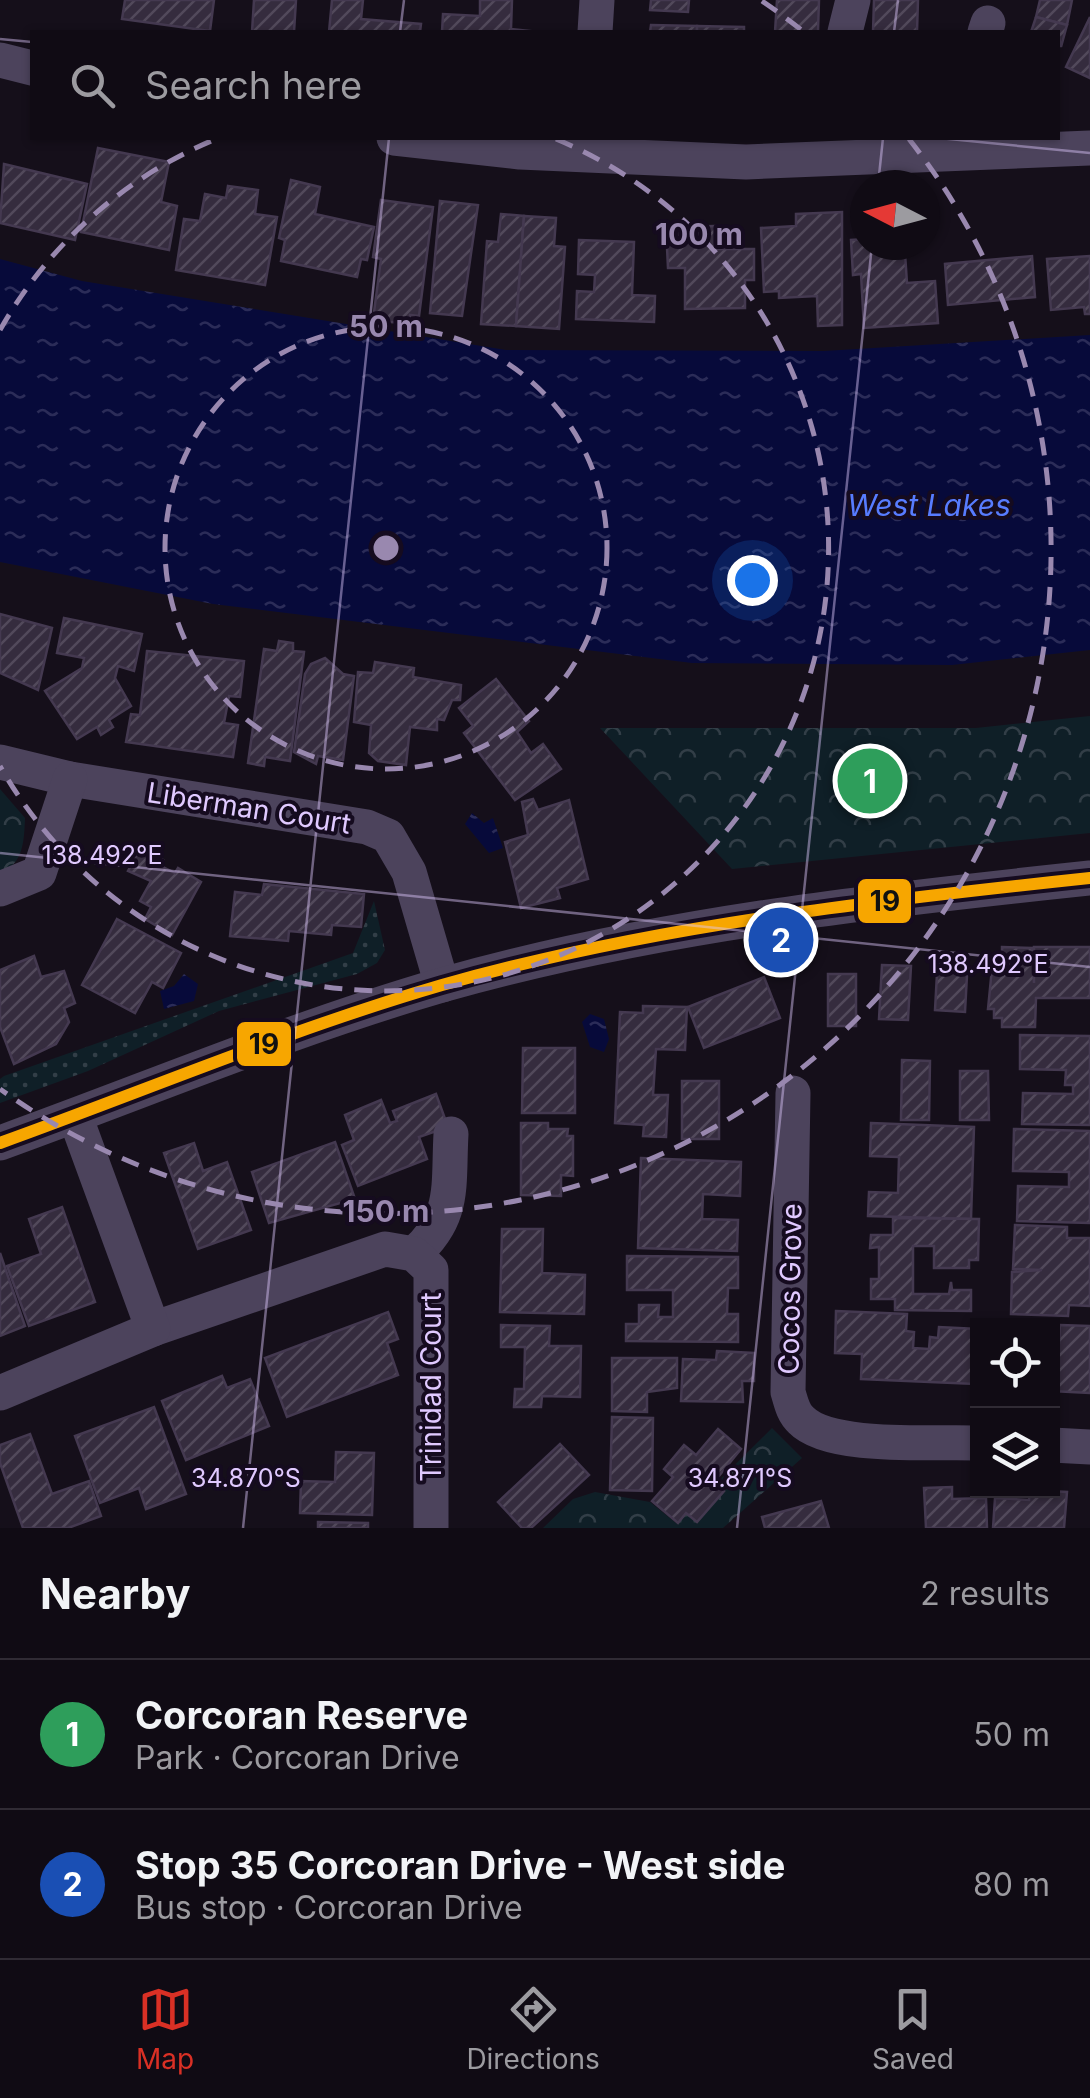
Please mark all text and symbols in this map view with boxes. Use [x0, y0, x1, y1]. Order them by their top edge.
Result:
search box [30, 30, 1060, 140]
icon: search [65, 58, 120, 113]
text: Search here [145, 62, 362, 108]
north arrow [850, 170, 940, 260]
text: 100 m [655, 216, 743, 252]
text: 50 m [349, 308, 423, 344]
water label: West Lakes [847, 487, 1011, 523]
centre of rings [368, 530, 404, 566]
your location [727, 555, 778, 606]
pin: 1 [838, 744, 902, 818]
street label: Liberman Court [145, 775, 353, 841]
text: 138.492°E [41, 840, 163, 870]
line badge: 19 [856, 877, 913, 925]
text: 19 [870, 884, 900, 918]
pin: 2 [748, 902, 814, 978]
text: 138.492°E [927, 949, 1049, 979]
line badge: 19 [235, 1020, 293, 1068]
text: 19 [249, 1027, 279, 1061]
text: 150 m [343, 1193, 429, 1229]
street label: Cocos Grove [772, 1203, 808, 1375]
street label: Trinidad Court [414, 1292, 448, 1482]
map controls [970, 1318, 1060, 1498]
button: locate [970, 1318, 1060, 1408]
button: layers [970, 1408, 1060, 1498]
text: 34.870°S [191, 1463, 301, 1493]
text: 34.871°S [688, 1463, 792, 1493]
text: Nearby [40, 1568, 191, 1619]
text: 2 results [920, 1574, 1050, 1613]
text: Corcoran Reserve [135, 1692, 468, 1738]
text: 1 [66, 1715, 79, 1754]
text: 50 m [973, 1715, 1050, 1754]
text: Park · Corcoran Drive [135, 1738, 460, 1777]
text: Stop 35 Corcoran Drive - West side [135, 1842, 785, 1888]
text: 2 [62, 1865, 83, 1904]
text: 80 m [973, 1865, 1050, 1904]
text: Bus stop · Corcoran Drive [135, 1888, 523, 1927]
tab: Map [136, 1982, 194, 2076]
tab: Directions [466, 1982, 600, 2076]
tab: Saved [872, 1982, 954, 2076]

